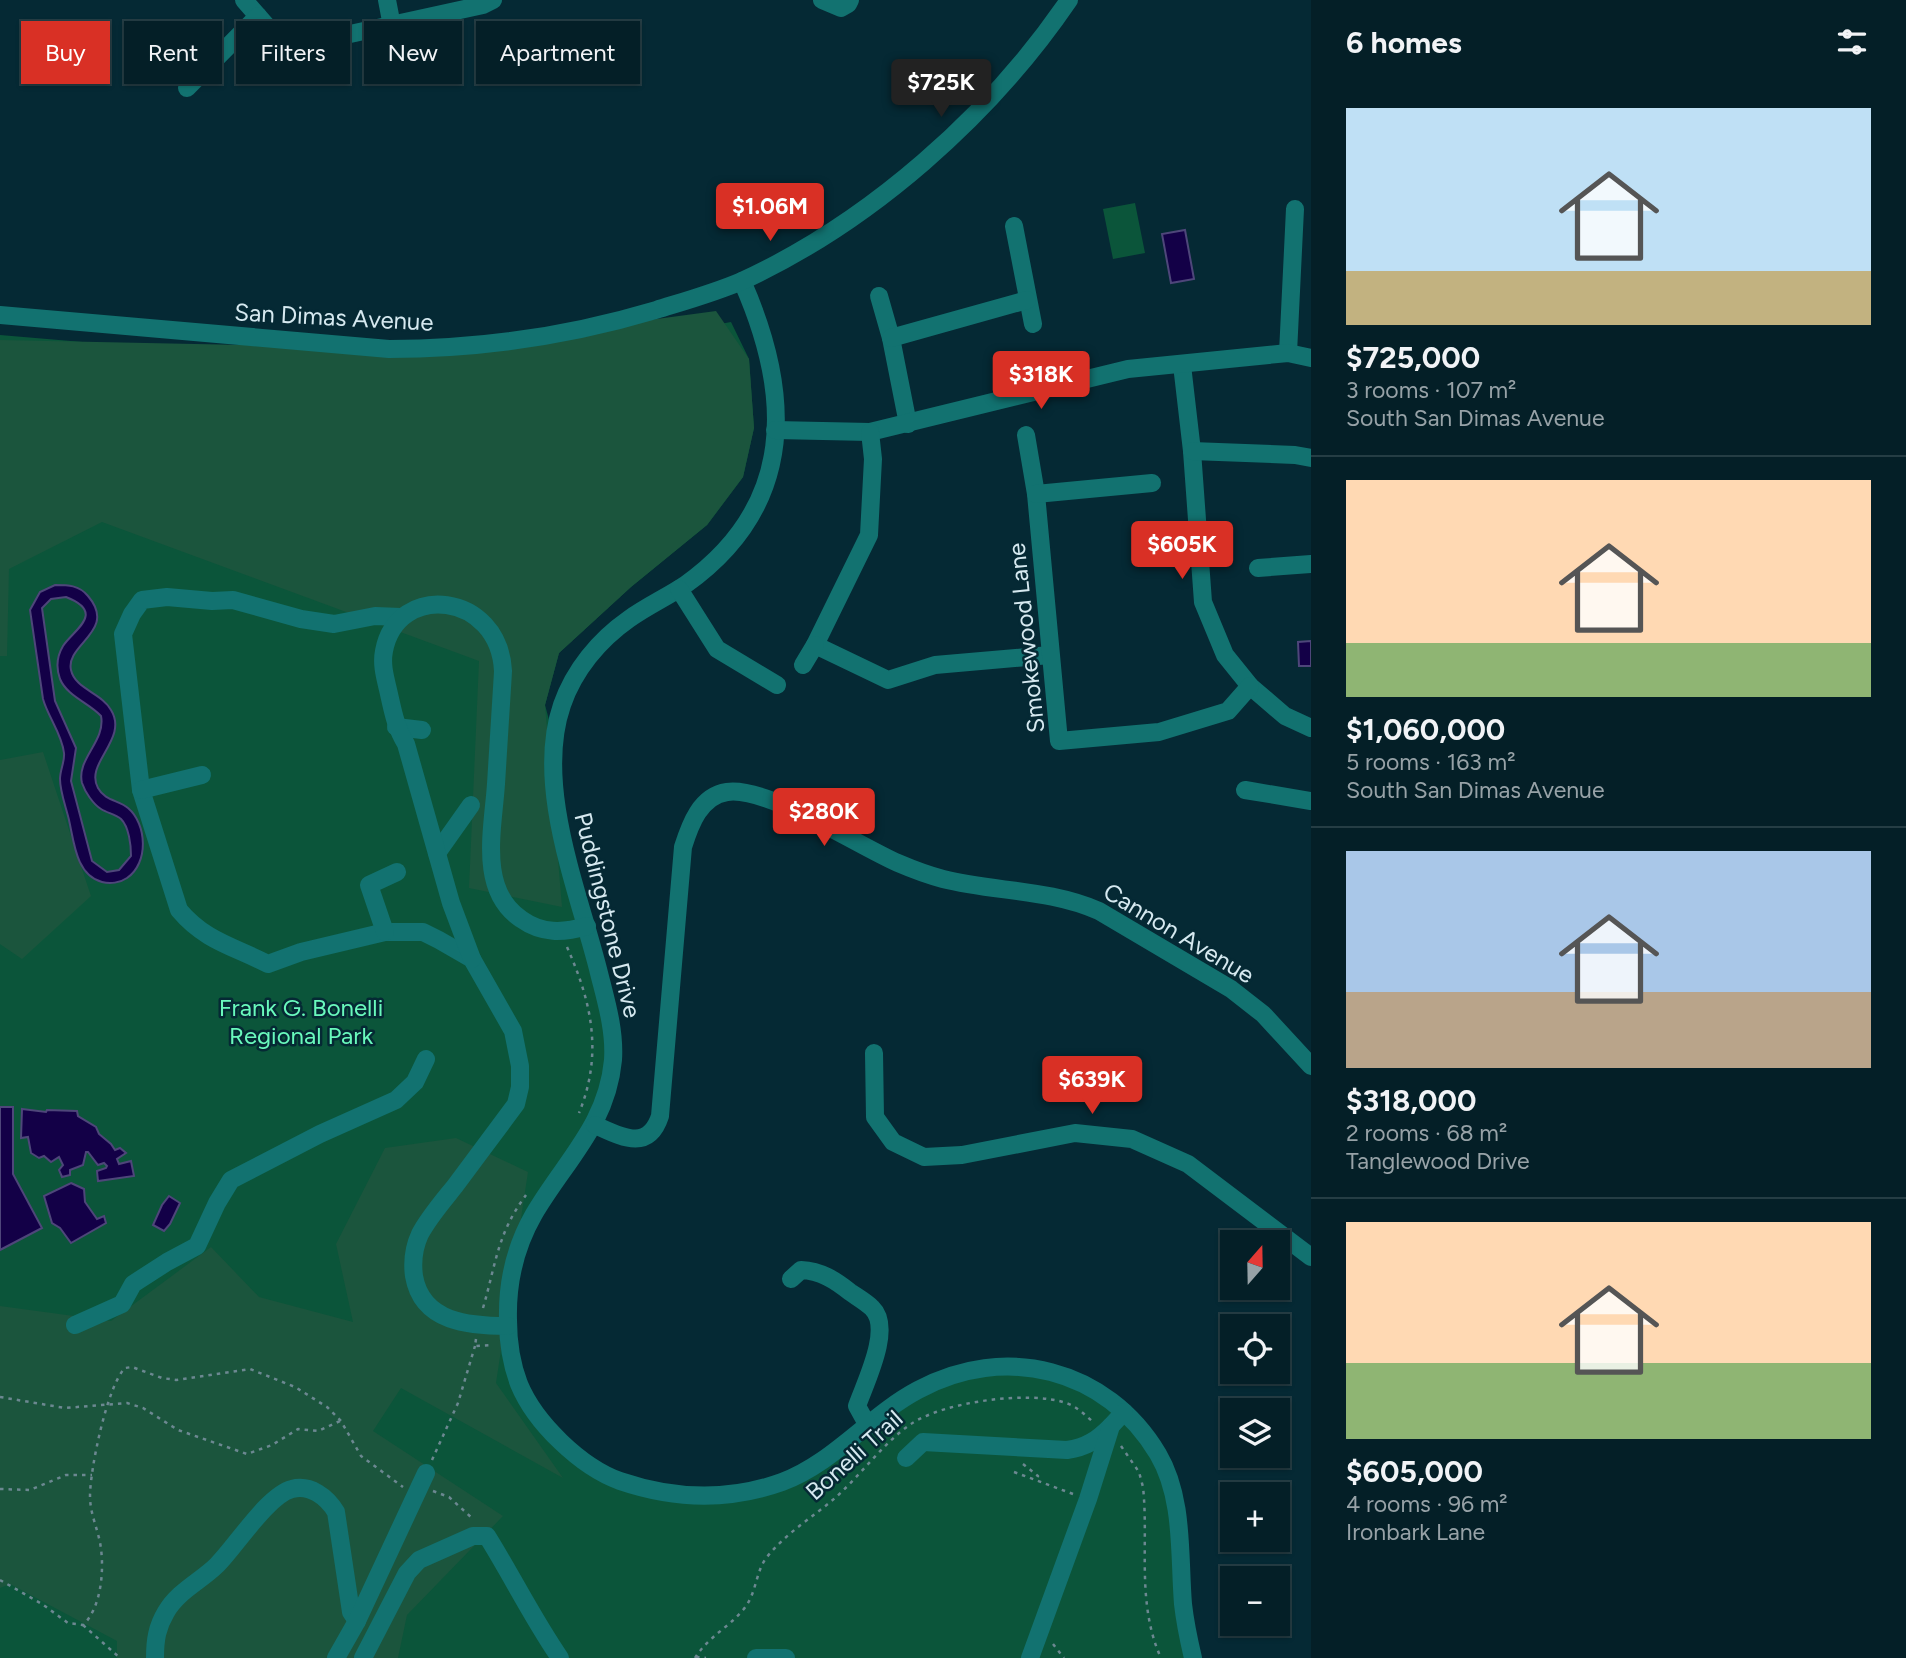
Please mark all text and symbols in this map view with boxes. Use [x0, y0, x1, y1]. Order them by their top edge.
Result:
chip: Buy [21, 21, 110, 84]
chip: Rent [124, 21, 222, 84]
chip: Filters [236, 21, 350, 84]
chip: New [364, 21, 462, 84]
chip: Apartment [476, 21, 640, 84]
icon: filters [1833, 23, 1871, 61]
text: 6 homes [1346, 24, 1462, 61]
pin: $725K [892, 60, 990, 119]
text: $725K [907, 68, 975, 96]
icon: home [1546, 153, 1672, 279]
pin: $1.06M [713, 184, 827, 243]
text: $1.06M [732, 192, 808, 220]
street label: San Dimas Avenue [234, 297, 434, 337]
text: $725,000 [1346, 339, 1480, 376]
pin: $318K [992, 352, 1090, 411]
text: $318K [1009, 360, 1073, 388]
text: 3 rooms · 107 m² [1346, 376, 1516, 404]
text: South San Dimas Avenue [1346, 404, 1605, 432]
pin: $605K [1133, 522, 1231, 581]
icon: home [1546, 525, 1672, 651]
text: $605K [1147, 530, 1217, 558]
street label: Smokewood Lane [1002, 542, 1050, 734]
text: $1,060,000 [1346, 711, 1505, 748]
text: 5 rooms · 163 m² [1346, 748, 1515, 776]
text: South San Dimas Avenue [1346, 776, 1605, 804]
pin: $280K [775, 788, 873, 848]
text: $280K [789, 797, 859, 825]
street label: Puddingstone Drive [568, 809, 648, 1021]
street label: Cannon Avenue [1098, 877, 1260, 989]
icon: home [1546, 896, 1672, 1022]
park label: Frank G. Bonelli Regional Park [219, 993, 383, 1050]
pin: $639K [1043, 1056, 1141, 1116]
text: $639K [1058, 1065, 1126, 1093]
text: $318,000 [1346, 1082, 1476, 1119]
text: 2 rooms · 68 m² [1346, 1119, 1507, 1147]
text: Tanglewood Drive [1346, 1147, 1529, 1175]
north arrow [1220, 1230, 1290, 1300]
map controls [1220, 1230, 1290, 1636]
icon: home [1546, 1267, 1672, 1393]
button: locate [1220, 1314, 1290, 1384]
button: layers [1220, 1398, 1290, 1468]
street label: Bonelli Trail [800, 1404, 908, 1506]
text: $605,000 [1346, 1453, 1483, 1490]
button: + [1220, 1482, 1290, 1552]
text: 4 rooms · 96 m² [1346, 1490, 1508, 1518]
text: Ironbark Lane [1346, 1518, 1485, 1546]
button: − [1220, 1566, 1290, 1636]

